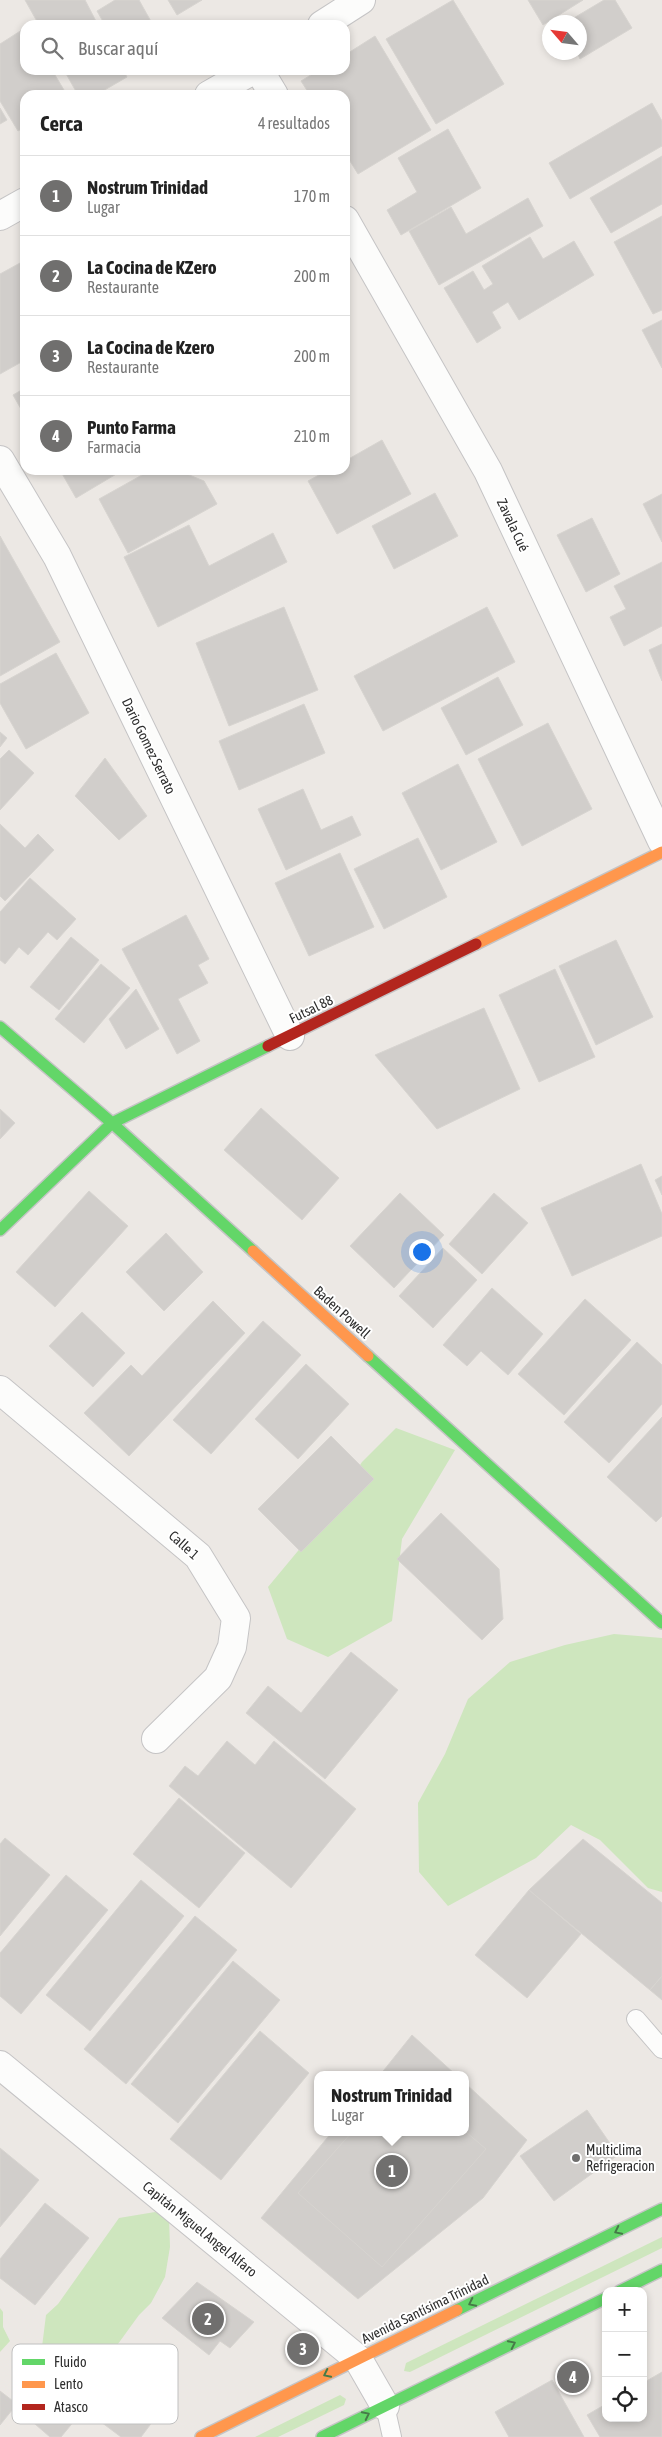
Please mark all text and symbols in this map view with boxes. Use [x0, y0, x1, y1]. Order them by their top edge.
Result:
north arrow [542, 15, 587, 60]
search box [20, 20, 350, 75]
icon: search [38, 34, 66, 62]
text: Buscar aquí [78, 37, 158, 59]
text: Cerca [40, 111, 83, 135]
text: 4 resultados [258, 114, 330, 132]
text: Nostrum Trinidad [87, 176, 208, 198]
text: 1 [52, 187, 60, 205]
text: 170 m [294, 187, 330, 205]
text: Lugar [87, 198, 120, 216]
text: La Cocina de KZero [87, 256, 217, 278]
text: 2 [52, 267, 60, 285]
text: 200 m [294, 267, 330, 285]
text: Restaurante [87, 278, 159, 296]
text: La Cocina de Kzero [87, 336, 215, 358]
text: 3 [52, 347, 60, 365]
text: 200 m [294, 347, 330, 365]
text: Restaurante [87, 358, 159, 376]
text: Punto Farma [87, 416, 176, 438]
text: 4 [52, 427, 60, 445]
text: 210 m [294, 427, 330, 445]
text: Farmacia [87, 438, 141, 456]
street label: Zavala Cué [494, 496, 532, 554]
street label: Dario Gomez Serrato [119, 695, 179, 797]
street label: Futsal 88 [287, 991, 336, 1026]
your location [409, 1239, 435, 1265]
street label: Baden Powell [311, 1283, 374, 1342]
street label: Calle 1 [166, 1527, 202, 1563]
popup [314, 2071, 469, 2136]
text: Nostrum Trinidad [331, 2084, 452, 2106]
text: Lugar [331, 2106, 364, 2124]
place label: Multiclima Refrigeracion [586, 2142, 655, 2174]
pin: 1 [376, 2152, 408, 2190]
marker: Multiclima Refrigeracion [570, 2152, 582, 2164]
street label: Capitán Miguel Angel Alfaro [140, 2178, 260, 2280]
one-way arrow [614, 2225, 623, 2235]
street label: Avenida Santísima Trinidad [359, 2271, 491, 2347]
map controls [602, 2287, 647, 2422]
button: + [602, 2287, 647, 2332]
one-way arrow [469, 2296, 478, 2306]
pin: 2 [192, 2300, 224, 2338]
pin: 3 [287, 2330, 319, 2368]
button: − [602, 2332, 647, 2377]
one-way arrow [507, 2340, 516, 2350]
legend [12, 2344, 178, 2424]
text: Fluido [54, 2354, 87, 2370]
pin: 4 [557, 2358, 589, 2396]
one-way arrow [323, 2368, 332, 2379]
text: Lento [54, 2376, 83, 2392]
button: locate [602, 2377, 647, 2422]
text: Atasco [54, 2399, 88, 2415]
one-way arrow [361, 2411, 370, 2421]

